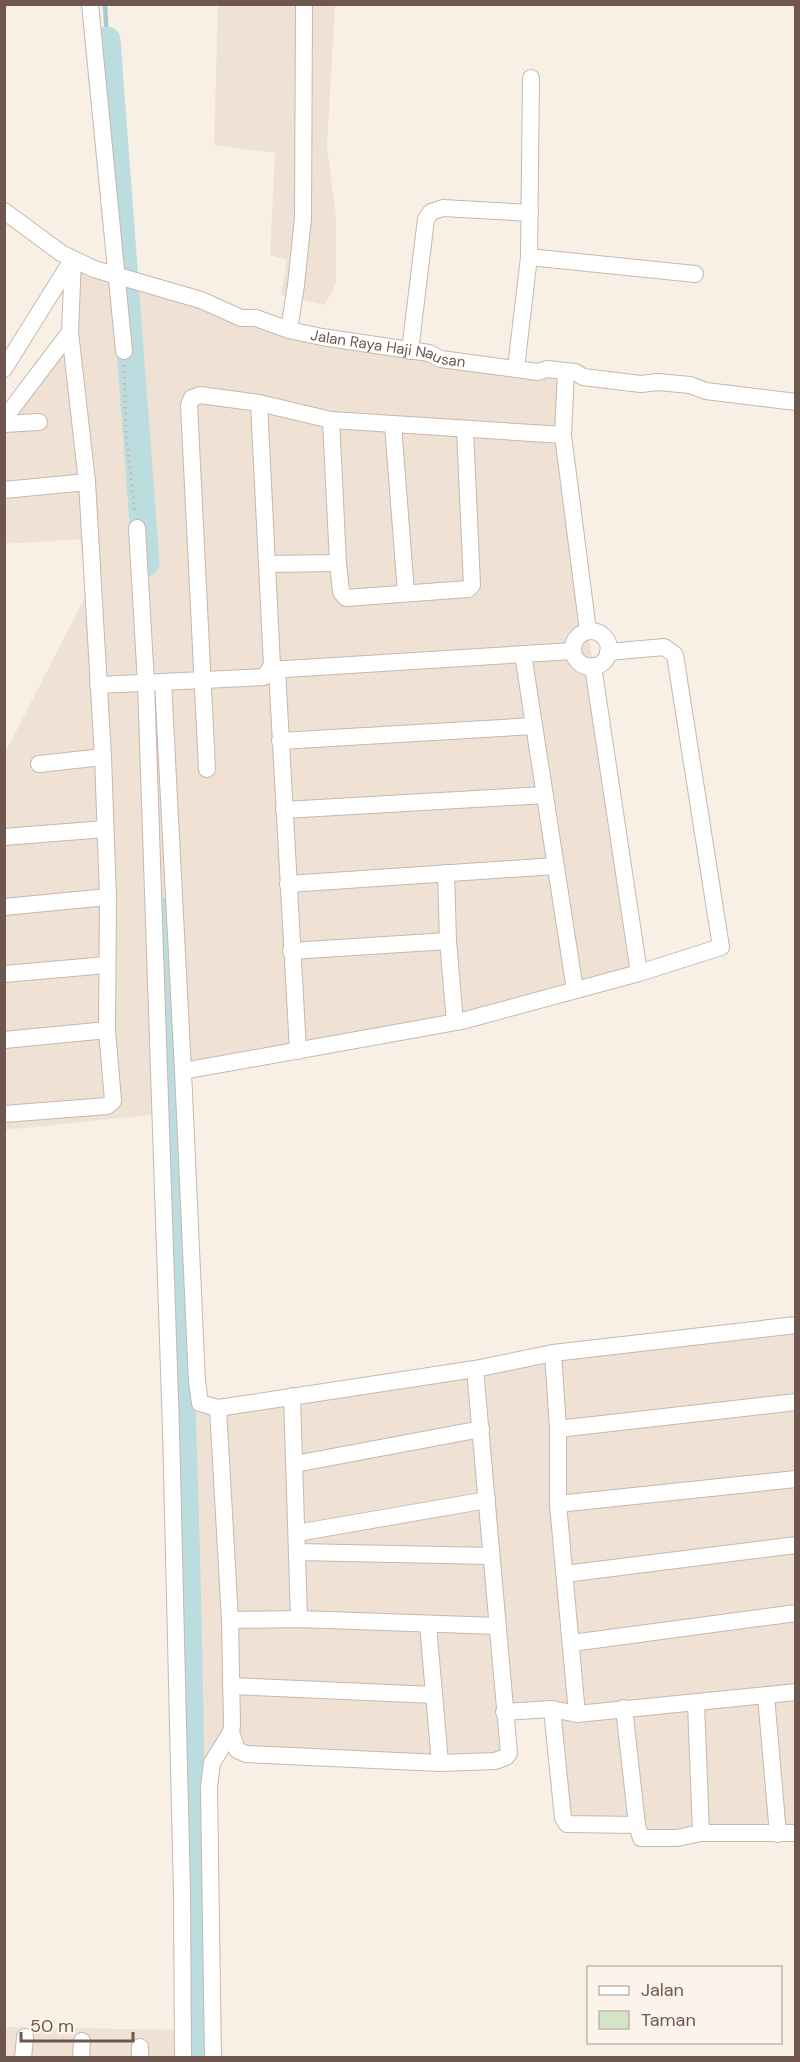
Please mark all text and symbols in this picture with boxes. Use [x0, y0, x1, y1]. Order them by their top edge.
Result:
street label: Jalan Raya Haji Nausan [309, 325, 467, 372]
legend [587, 1966, 782, 2044]
text: Jalan [641, 1978, 684, 2002]
scale bar [21, 2005, 134, 2043]
text: Taman [641, 2008, 696, 2032]
text: 50 m [30, 2014, 74, 2038]

